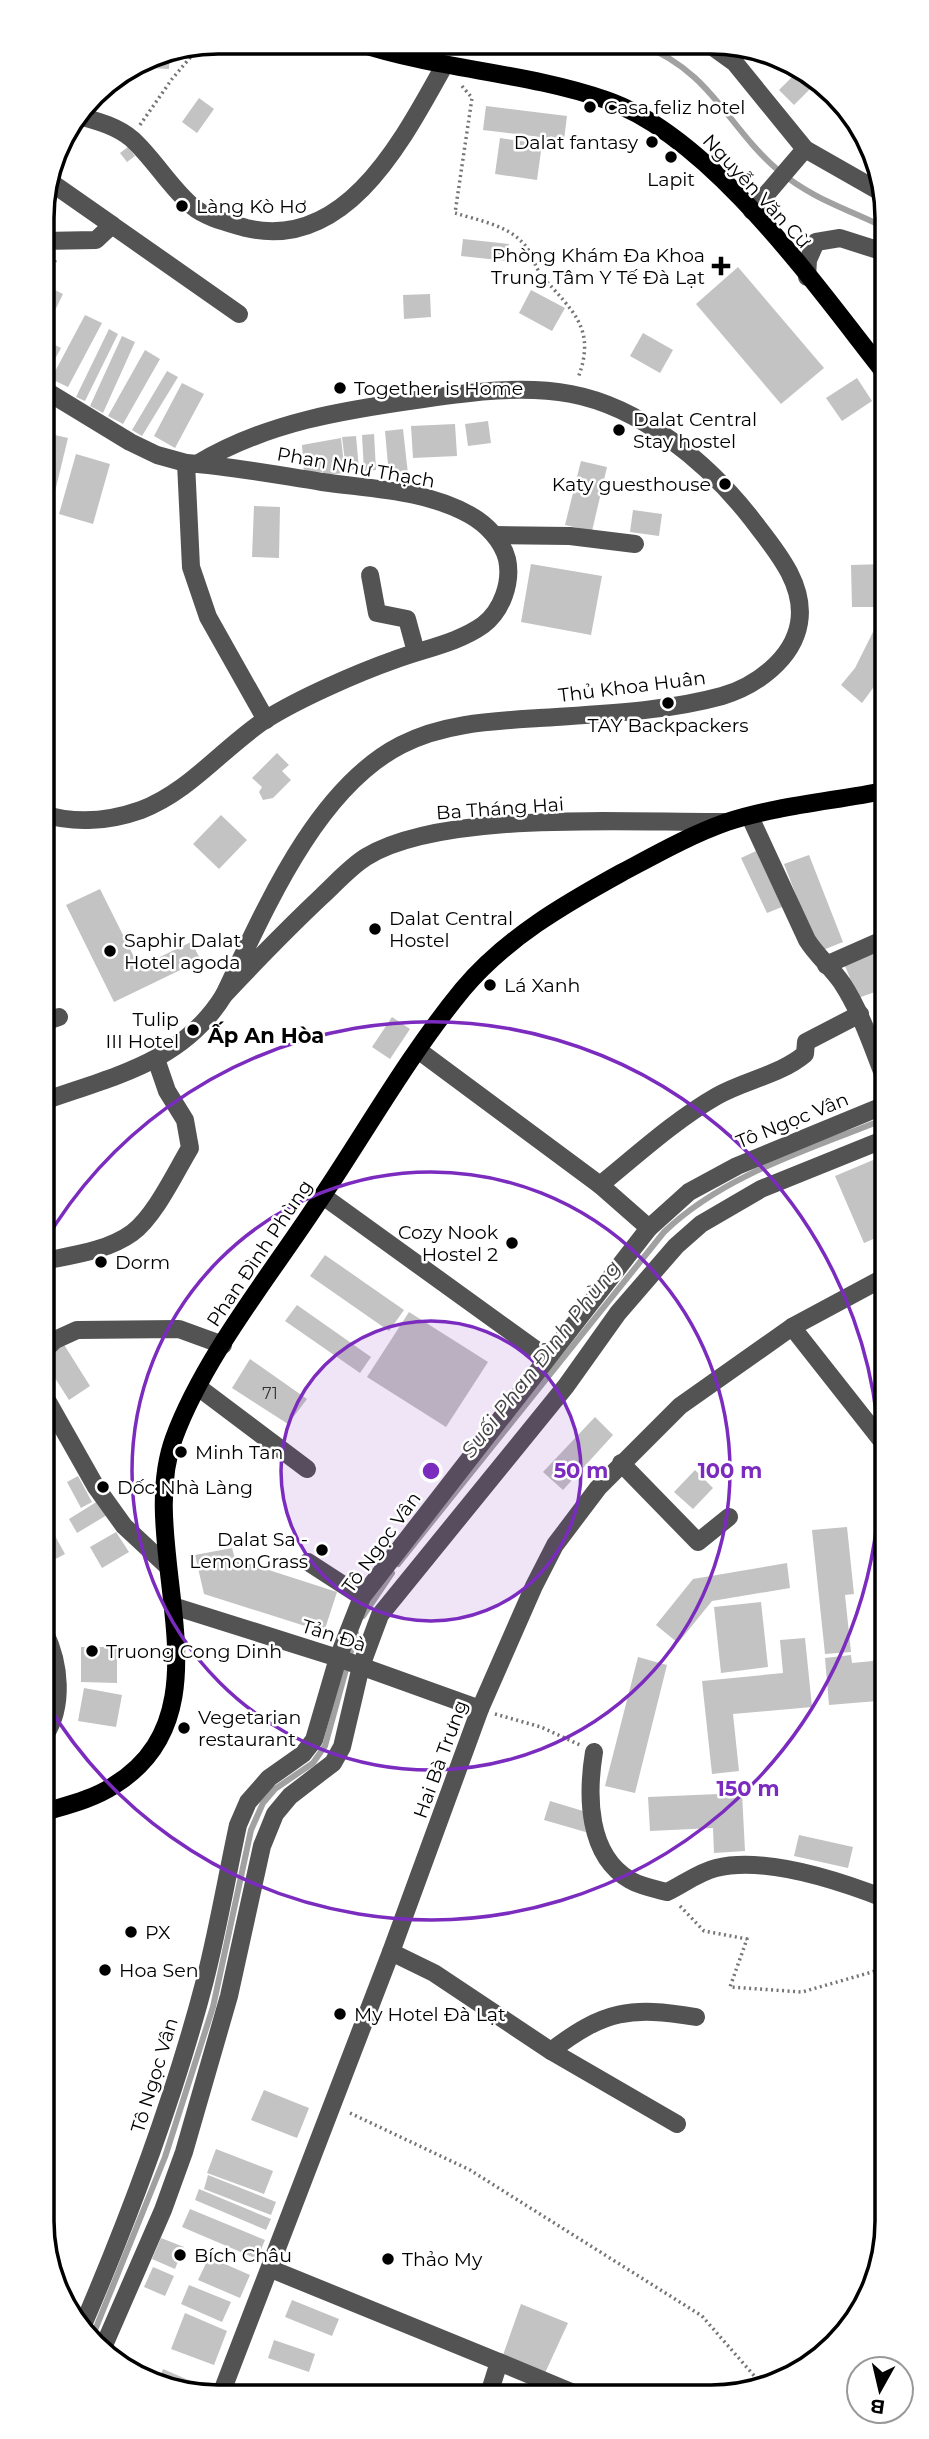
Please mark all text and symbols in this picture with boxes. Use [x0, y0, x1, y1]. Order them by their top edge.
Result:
place label: Casa feliz hotel [604, 96, 745, 119]
marker: Casa feliz hotel [582, 99, 598, 115]
street label: Nguyễn Văn Cừ [698, 129, 815, 253]
place label: Dalat fantasy [514, 131, 639, 154]
marker: Dalat fantasy [644, 134, 660, 150]
marker: Lapit [663, 149, 679, 165]
place label: Lapit [647, 168, 695, 191]
place label: Làng Kò Hơ [196, 195, 307, 218]
marker: Làng Kò Hơ [174, 198, 190, 214]
place label: Phòng Khám Đa Khoa Trung Tâm Y Tế Đà Lạt [491, 244, 705, 289]
marker: Phòng Khám Đa Khoa Trung Tâm Y Tế Đà Lạt [711, 256, 731, 276]
place label: Together is Home [354, 377, 523, 400]
marker: Together is Home [332, 380, 348, 396]
place label: Dalat Central Stay hostel [633, 408, 757, 453]
marker: Dalat Central Stay hostel [611, 422, 627, 438]
street label: Phan Như Thạch [275, 442, 437, 493]
place label: Katy guesthouse [552, 473, 711, 496]
marker: Katy guesthouse [717, 476, 733, 492]
street label: Thủ Khoa Huân [557, 666, 707, 707]
marker: TAY Backpackers [660, 695, 676, 711]
place label: TAY Backpackers [587, 714, 749, 737]
street label: Ba Tháng Hai [435, 793, 565, 824]
place label: Dalat Central Hostel [389, 907, 513, 952]
marker: Dalat Central Hostel [367, 921, 383, 937]
place label: Saphir Dalat Hotel agoda [124, 929, 242, 974]
marker: Saphir Dalat Hotel agoda [102, 943, 118, 959]
place label: Lá Xanh [504, 974, 580, 997]
marker: Lá Xanh [482, 977, 498, 993]
place label: Tulip III Hotel [106, 1008, 179, 1053]
district label: Ấp An Hòa [207, 1021, 324, 1048]
marker: Tulip III Hotel [185, 1022, 201, 1038]
street label: Tô Ngọc Vân [733, 1087, 852, 1153]
street label: Phan Đình Phùng [202, 1175, 317, 1331]
place label: Cozy Nook Hostel 2 [398, 1221, 499, 1266]
marker: Cozy Nook Hostel 2 [504, 1235, 520, 1251]
place label: Dorm [115, 1251, 170, 1274]
marker: Dorm [93, 1254, 109, 1270]
water label: Suối Phan Đình Phùng [456, 1255, 625, 1462]
house number: 71 [262, 1384, 278, 1403]
place label: Minh Tan [195, 1441, 283, 1464]
marker: Minh Tan [173, 1444, 189, 1460]
text: 50 m [554, 1458, 608, 1483]
text: 100 m [698, 1458, 762, 1483]
centre of rings [419, 1459, 443, 1483]
place label: Dốc Nhà Làng [117, 1476, 253, 1499]
marker: Dốc Nhà Làng [95, 1479, 111, 1495]
street label: Tô Ngọc Vân [337, 1487, 426, 1597]
place label: Dalat Sa - LemonGrass [189, 1528, 308, 1573]
marker: Dalat Sa - LemonGrass [314, 1542, 330, 1558]
street label: Tản Đà [299, 1614, 369, 1657]
place label: Truong Cong Dinh [106, 1640, 282, 1663]
marker: Truong Cong Dinh [84, 1643, 100, 1659]
street label: Hai Bà Trưng [408, 1697, 472, 1821]
place label: Vegetarian restaurant [198, 1706, 301, 1751]
marker: Vegetarian restaurant [176, 1720, 192, 1736]
text: 150 m [717, 1776, 779, 1801]
place label: PX [145, 1921, 171, 1944]
marker: PX [123, 1924, 139, 1940]
place label: Hoa Sen [119, 1959, 199, 1982]
marker: Hoa Sen [97, 1962, 113, 1978]
place label: My Hotel Đà Lạt [354, 2003, 506, 2026]
marker: My Hotel Đà Lạt [332, 2006, 348, 2022]
street label: Tô Ngọc Vân [126, 2015, 183, 2135]
place label: Bích Châu [194, 2244, 292, 2267]
marker: Bích Châu [172, 2247, 188, 2263]
place label: Thảo My [402, 2248, 483, 2271]
marker: Thảo My [380, 2251, 396, 2267]
north arrow [845, 2355, 915, 2425]
text: B [869, 2394, 887, 2419]

